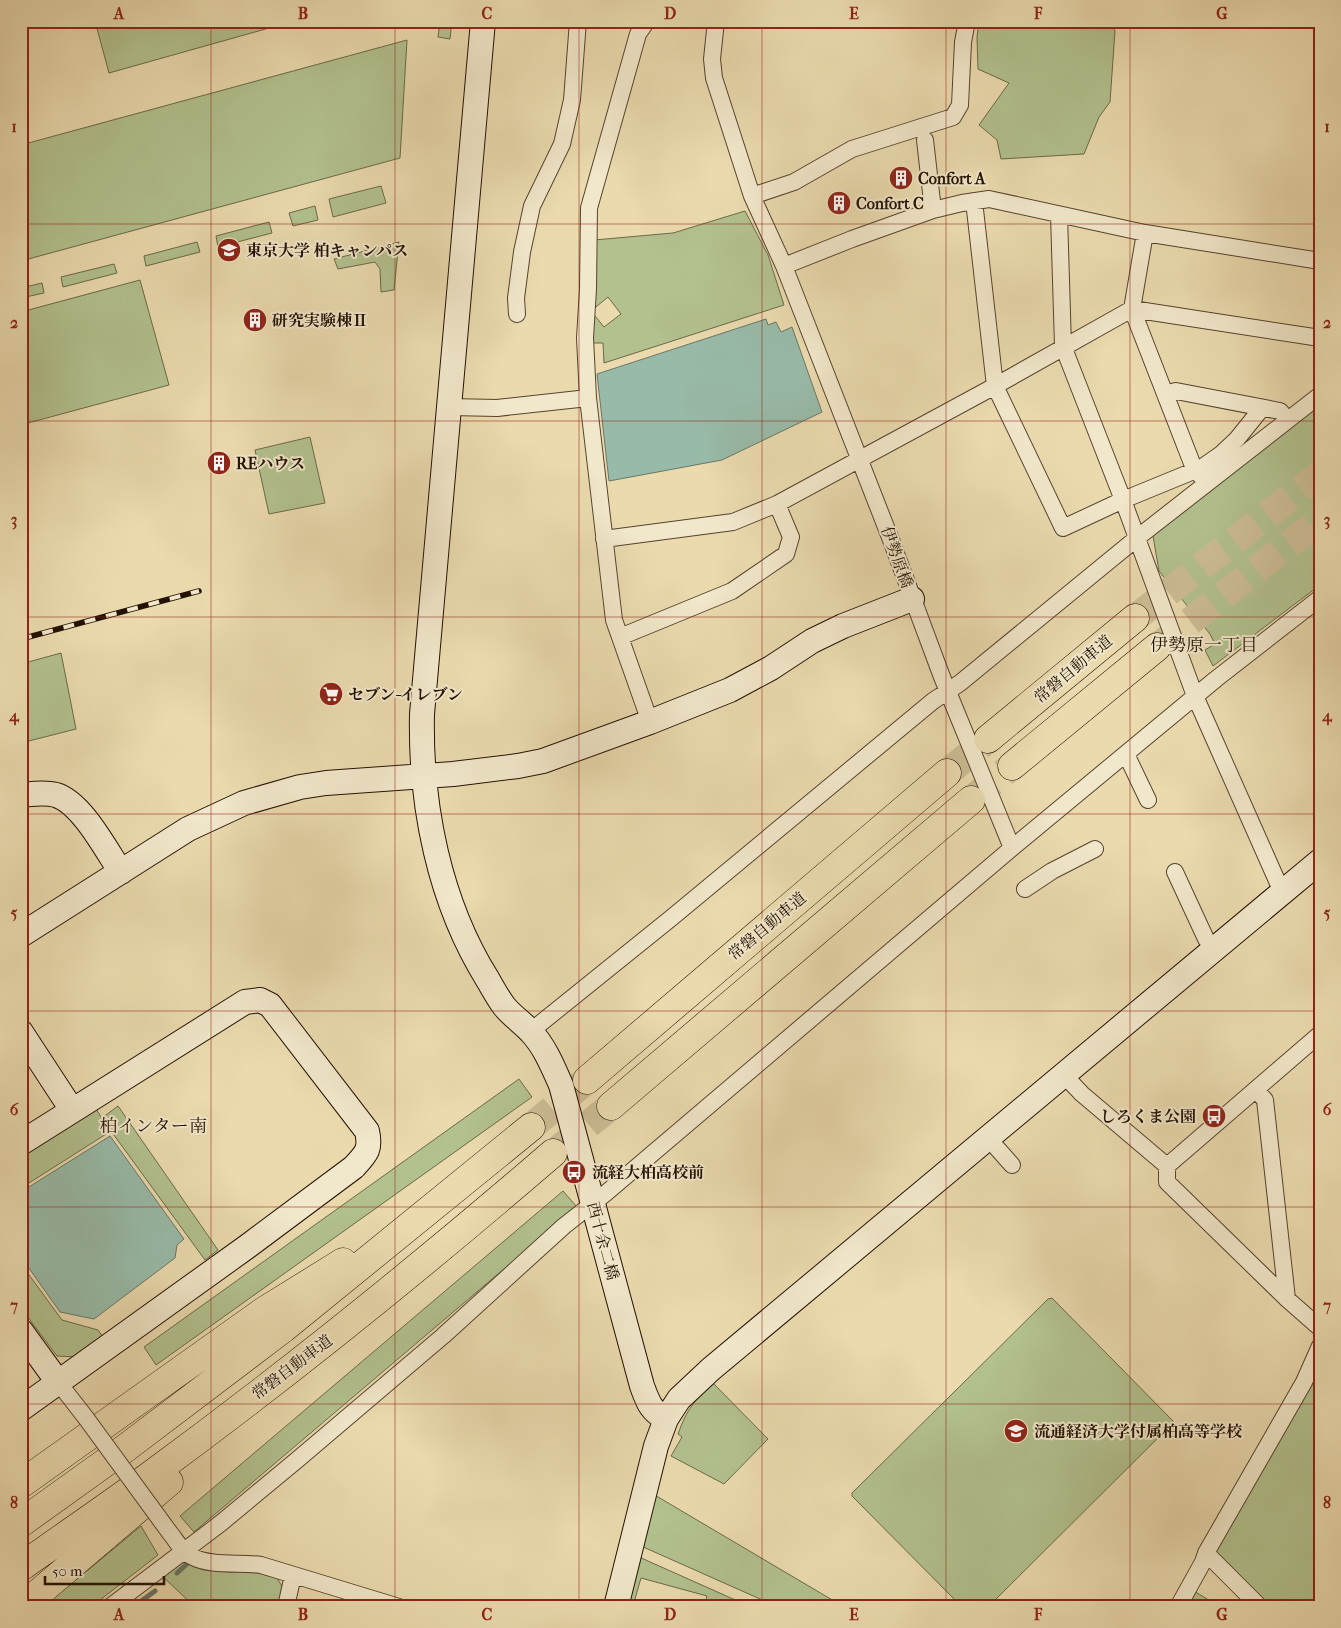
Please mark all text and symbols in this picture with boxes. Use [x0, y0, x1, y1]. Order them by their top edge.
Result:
text: A [113, 4, 125, 23]
text: B [298, 4, 308, 23]
text: C [482, 4, 493, 23]
text: D [664, 4, 676, 23]
text: E [849, 4, 859, 23]
text: F [1033, 4, 1043, 23]
text: G [1216, 4, 1228, 23]
text: 1 [11, 117, 17, 136]
text: 1 [1324, 117, 1330, 136]
building icon: Confort A [888, 165, 914, 191]
place label: Confort A [918, 169, 986, 188]
building icon: Confort C [826, 190, 852, 216]
place label: Confort C [856, 194, 924, 213]
school or university icon: 東京大学 柏キャンパス [216, 237, 242, 263]
place label: 東京大学 柏キャンパス [246, 241, 408, 260]
building icon: 研究実験棟Ⅱ [242, 307, 268, 333]
place label: 研究実験棟Ⅱ [272, 311, 368, 330]
text: 2 [10, 313, 18, 332]
text: 2 [1323, 313, 1331, 332]
building icon: REハウス [206, 450, 232, 476]
place label: REハウス [236, 454, 305, 473]
text: 3 [11, 510, 17, 530]
text: 3 [1324, 510, 1330, 530]
street label: 伊勢原橋 [877, 524, 917, 590]
street label: 常磐自動車道 [1030, 631, 1116, 707]
district label: 伊勢原一丁目 [1150, 635, 1258, 656]
supermarket icon: セブン-イレブン [318, 681, 344, 707]
place label: セブン-イレブン [348, 685, 463, 704]
text: 4 [8, 706, 20, 726]
text: 4 [1321, 706, 1333, 726]
street label: 常磐自動車道 [724, 888, 810, 964]
text: 5 [11, 903, 18, 922]
text: 5 [1324, 903, 1331, 922]
text: 6 [10, 1100, 19, 1119]
text: 6 [1323, 1100, 1332, 1119]
bus stop icon: しろくま公園 [1201, 1103, 1227, 1129]
place label: しろくま公園 [1100, 1107, 1196, 1126]
district label: 柏インター南 [99, 1116, 207, 1137]
bus stop icon: 流経大柏高校前 [561, 1159, 587, 1185]
place label: 流経大柏高校前 [592, 1163, 704, 1182]
street label: 西十余二橋 [583, 1200, 623, 1282]
text: 7 [9, 1296, 18, 1315]
text: 7 [1322, 1296, 1331, 1315]
street label: 常磐自動車道 [248, 1331, 336, 1403]
school or university icon: 流通経済大学付属柏高等学校 [1003, 1418, 1029, 1444]
place label: 流通経済大学付属柏高等学校 [1034, 1422, 1243, 1441]
text: 8 [10, 1493, 18, 1512]
text: 8 [1323, 1493, 1331, 1512]
scale bar [45, 1553, 164, 1585]
text: 50 m [52, 1562, 83, 1580]
text: A [113, 1605, 125, 1624]
text: B [298, 1605, 308, 1624]
text: C [482, 1605, 493, 1624]
text: D [664, 1605, 676, 1624]
text: E [849, 1605, 859, 1624]
text: F [1033, 1605, 1043, 1624]
text: G [1216, 1605, 1228, 1624]

